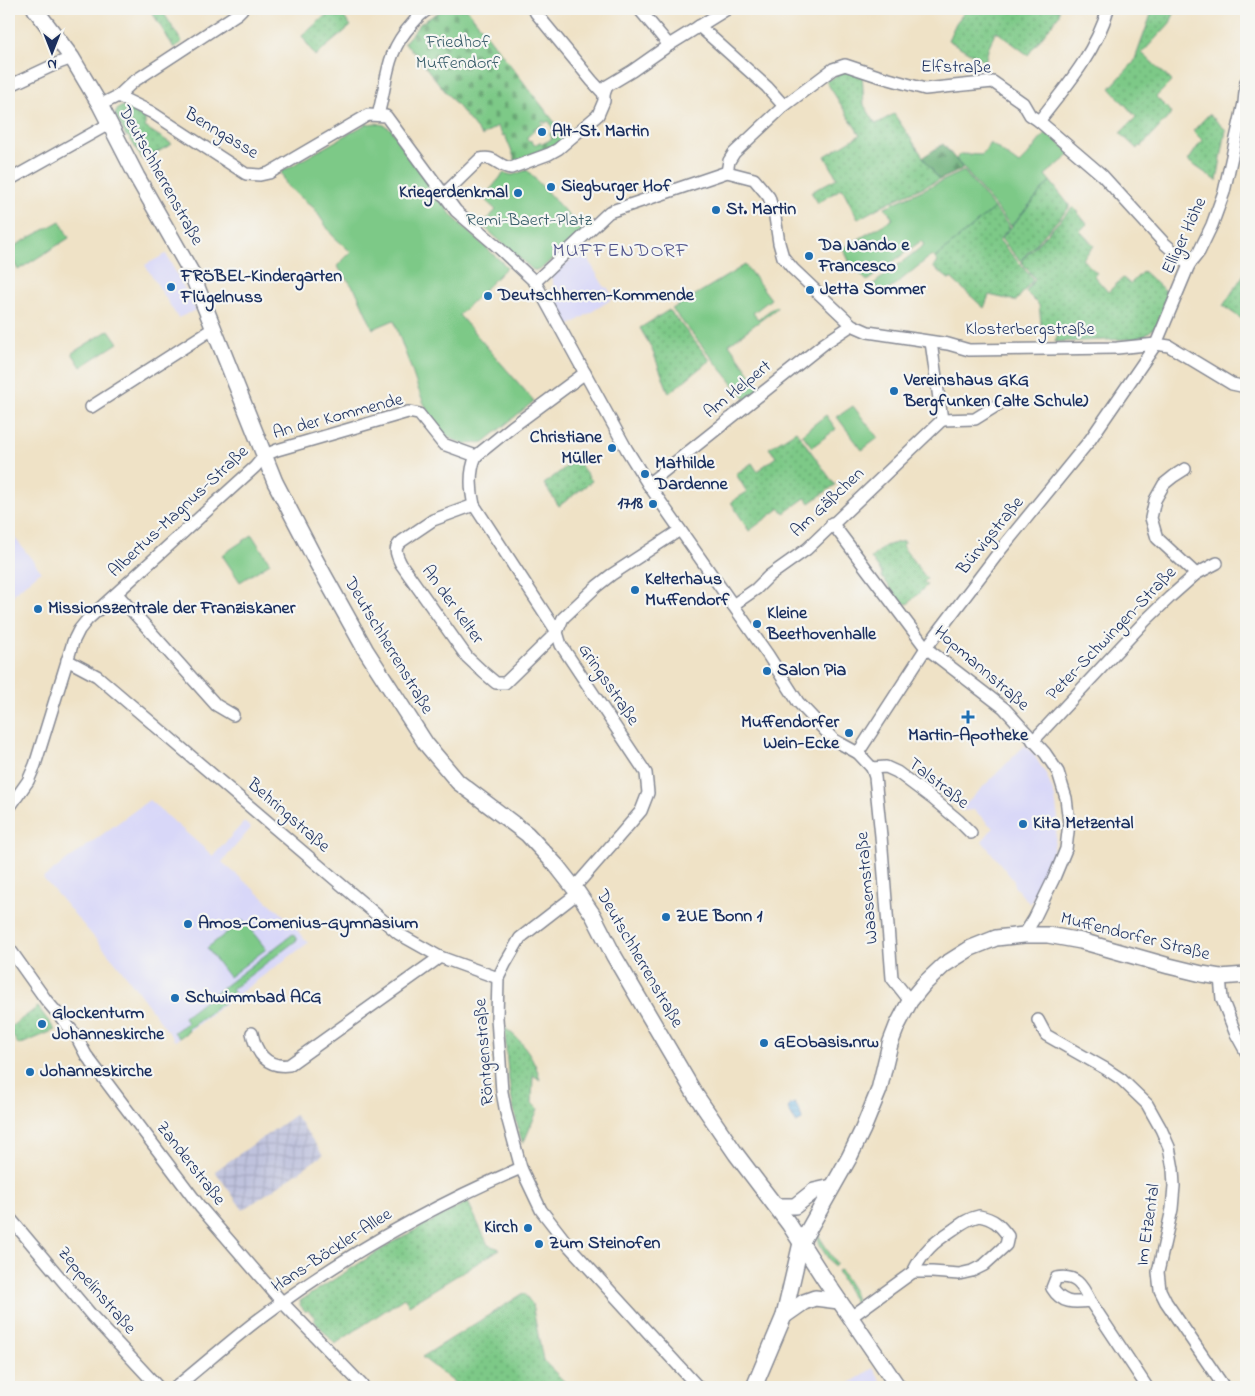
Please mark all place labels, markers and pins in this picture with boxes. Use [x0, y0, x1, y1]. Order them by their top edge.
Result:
place label: Alt-St. Martin [552, 119, 649, 145]
marker: Alt-St. Martin [536, 126, 548, 138]
place label: Siegburger Hof [561, 174, 672, 201]
place label: Kriegerdenkmal [399, 180, 508, 207]
marker: Siegburger Hof [545, 181, 557, 193]
marker: Kriegerdenkmal [512, 187, 524, 199]
place label: St. Martin [726, 197, 796, 223]
marker: St. Martin [710, 204, 722, 216]
place label: Da Nando e Francesco [818, 233, 910, 280]
marker: Da Nando e Francesco [803, 250, 815, 262]
place label: FRÖBEL-Kindergarten Flügelnuss [180, 264, 342, 312]
place label: Jetta Sommer [820, 277, 926, 303]
marker: FRÖBEL-Kindergarten Flügelnuss [165, 281, 177, 293]
place label: Deutschherren-Kommende [497, 283, 695, 309]
marker: Jetta Sommer [804, 284, 816, 296]
marker: Deutschherren-Kommende [482, 290, 494, 302]
place label: Vereinshaus GKG Bergfunken (alte Schule) [903, 368, 1089, 416]
marker: Vereinshaus GKG Bergfunken (alte Schule) [888, 385, 900, 397]
place label: Christiane Müller [530, 425, 603, 472]
marker: Christiane Müller [606, 442, 618, 454]
place label: Mathilde Dardenne [654, 451, 728, 498]
marker: Mathilde Dardenne [639, 468, 651, 480]
place label: 1718 [617, 491, 643, 517]
marker: 1718 [647, 498, 659, 510]
place label: Kelterhaus Muffendorf [645, 567, 730, 614]
marker: Kelterhaus Muffendorf [629, 584, 641, 596]
place label: Missionszentrale der Franziskaner [48, 596, 296, 622]
place label: Kleine Beethovenhalle [766, 601, 877, 648]
marker: Missionszentrale der Franziskaner [32, 603, 44, 615]
marker: Kleine Beethovenhalle [751, 618, 763, 630]
place label: Salon Pia [777, 658, 847, 684]
marker: Salon Pia [761, 665, 773, 677]
place label: Muffendorfer Wein-Ecke [741, 710, 840, 757]
marker: Martin-Apotheke [962, 711, 974, 723]
place label: Martin-Apotheke [908, 723, 1029, 749]
marker: Muffendorfer Wein-Ecke [843, 727, 855, 739]
place label: Kita Metzental [1033, 811, 1134, 837]
marker: Kita Metzental [1017, 818, 1029, 830]
place label: ZUE Bonn 1 [676, 904, 763, 930]
place label: Amos-Comenius-Gymnasium [198, 911, 418, 938]
marker: ZUE Bonn 1 [660, 911, 672, 923]
marker: Amos-Comenius-Gymnasium [182, 918, 194, 930]
place label: Schwimmbad ACG [185, 985, 322, 1011]
marker: Schwimmbad ACG [169, 992, 181, 1004]
place label: Glockenturm Johanneskirche [52, 1001, 165, 1048]
marker: Glockenturm Johanneskirche [36, 1018, 48, 1030]
place label: GEObasis.nrw [774, 1030, 879, 1056]
marker: GEObasis.nrw [758, 1037, 770, 1049]
place label: Johanneskirche [40, 1059, 153, 1085]
marker: Johanneskirche [24, 1066, 36, 1078]
place label: Kirch [484, 1215, 518, 1241]
marker: Kirch [522, 1222, 534, 1234]
place label: Zum Steinofen [549, 1231, 660, 1257]
marker: Zum Steinofen [533, 1238, 545, 1250]

